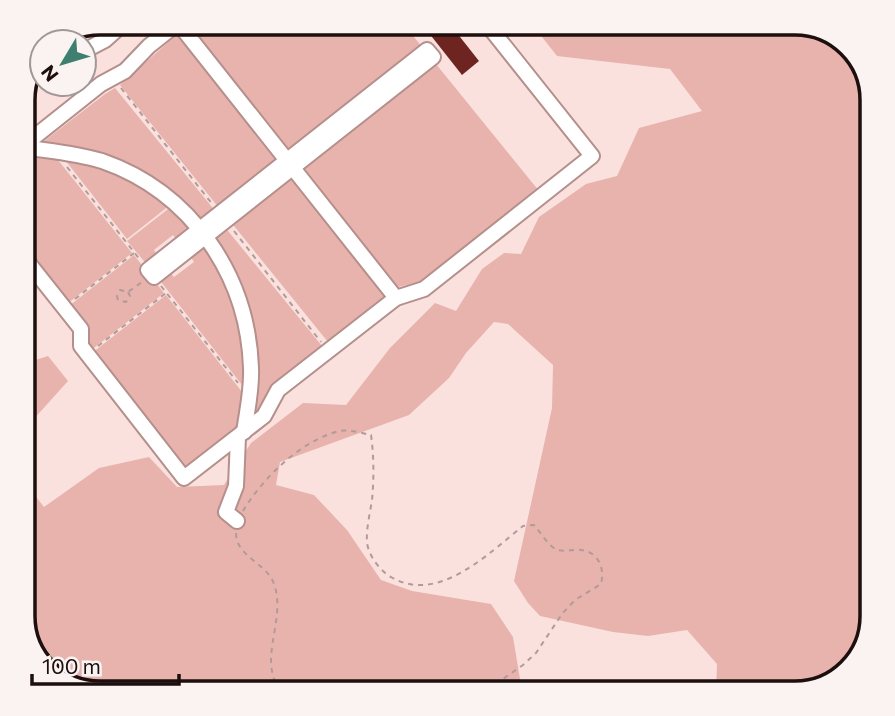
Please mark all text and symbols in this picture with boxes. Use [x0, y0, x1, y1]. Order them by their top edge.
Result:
north arrow [28, 28, 98, 98]
text: N [36, 61, 63, 86]
scale bar [32, 642, 178, 686]
text: 100 m [42, 653, 101, 678]

